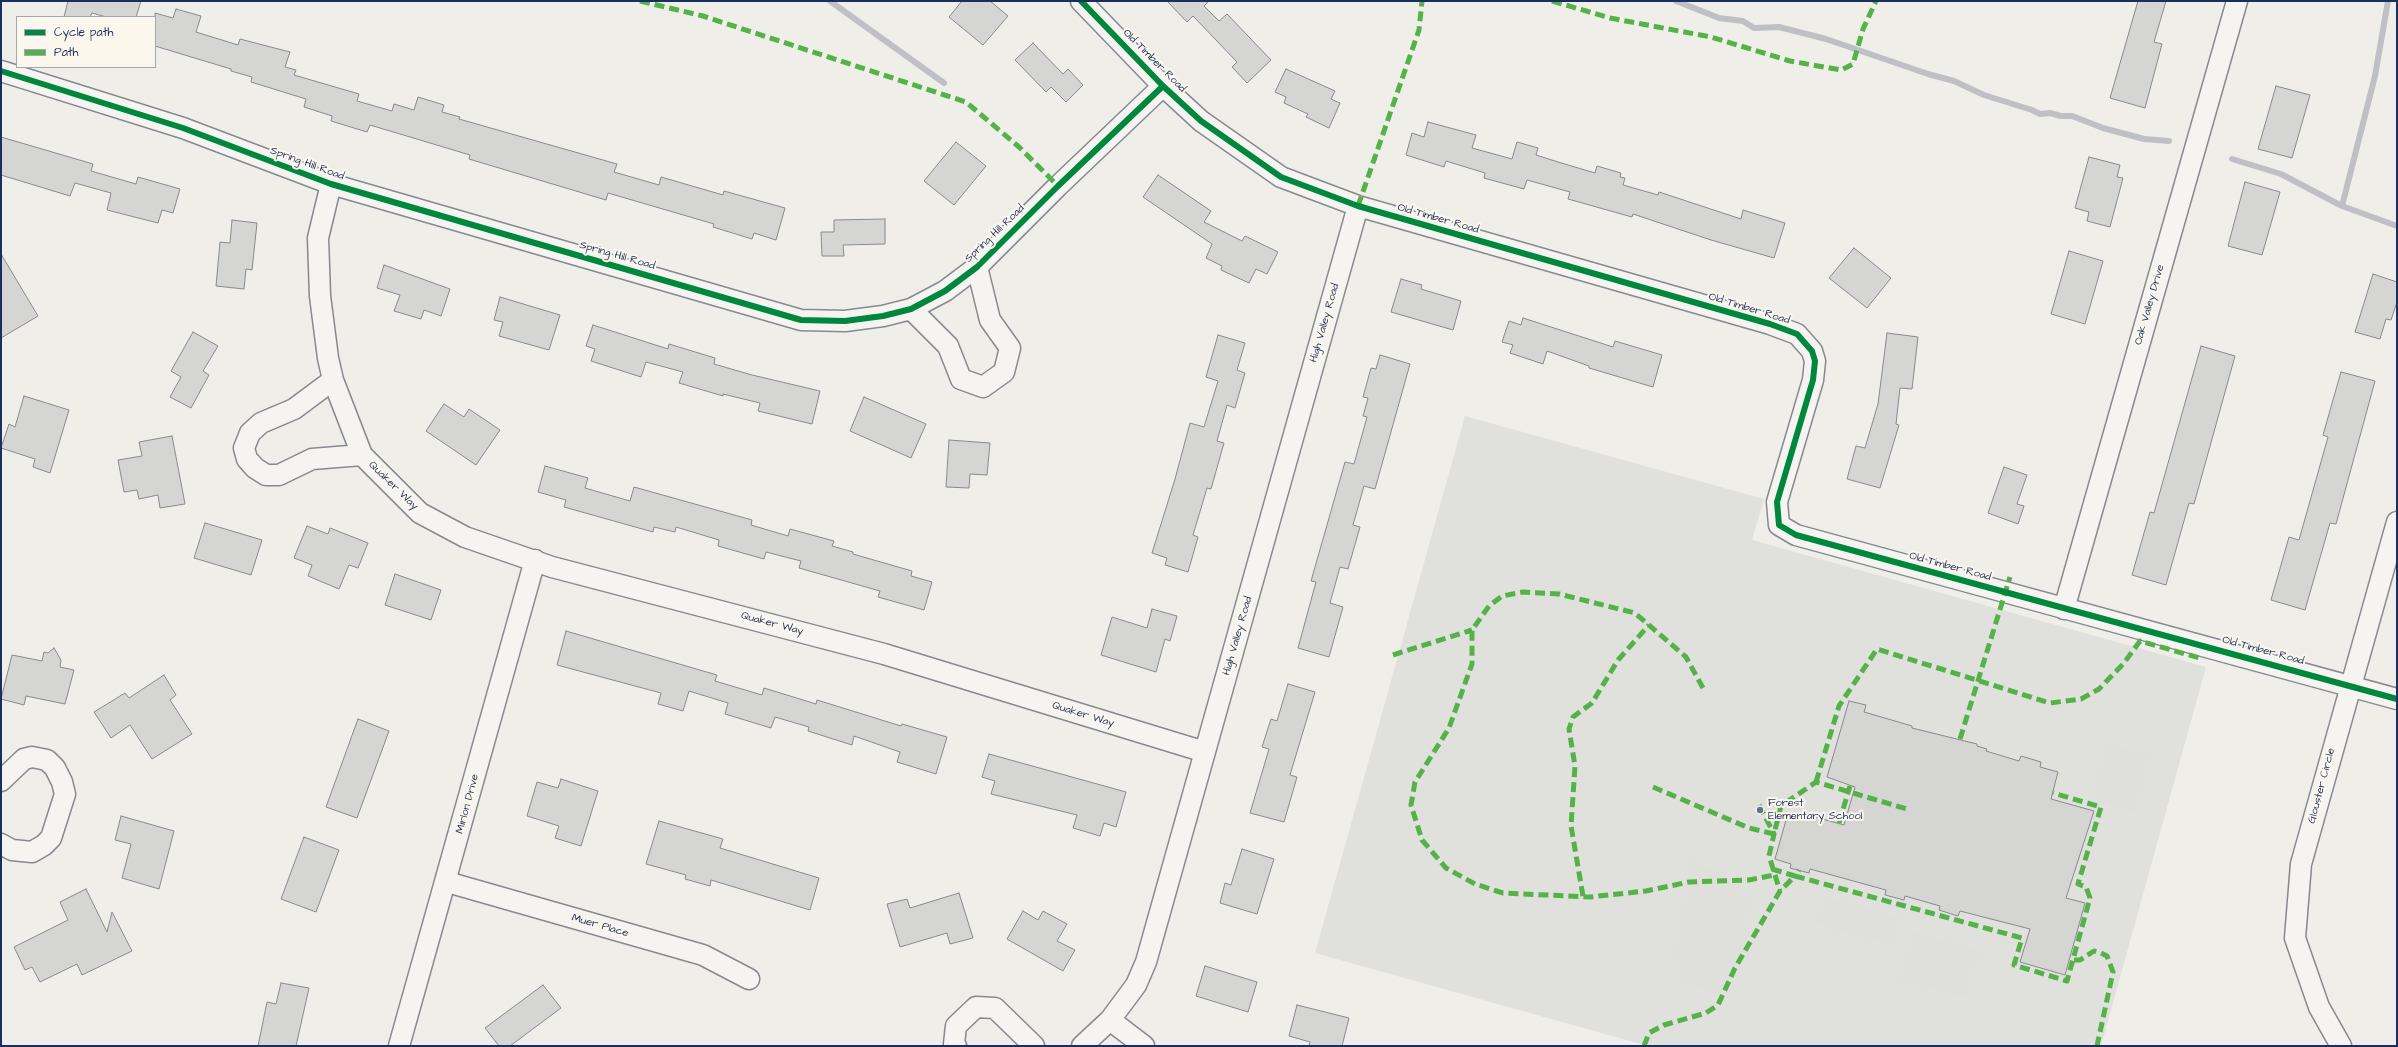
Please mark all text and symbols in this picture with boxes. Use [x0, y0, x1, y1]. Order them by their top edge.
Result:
legend [16, 16, 156, 68]
text: Cycle path [54, 24, 113, 41]
street label: Old Timber Road [1120, 27, 1188, 95]
text: Path [54, 44, 79, 61]
street label: Spring Hill Road [268, 144, 346, 184]
street label: Old Timber Road [1396, 201, 1480, 237]
street label: Spring Hill Road [962, 202, 1028, 266]
street label: Spring Hill Road [578, 239, 656, 273]
street label: Oak Valley Drive [2132, 263, 2168, 347]
street label: High Valley Road [1307, 282, 1343, 364]
street label: Old Timber Road [1707, 290, 1791, 328]
street label: Quaker Way [365, 459, 421, 513]
street label: Old Timber Road [1908, 550, 1992, 584]
street label: High Valley Road [1220, 595, 1256, 677]
street label: Quaker Way [739, 609, 805, 639]
street label: Old Timber Road [2221, 634, 2305, 668]
street label: Quaker Way [1050, 699, 1116, 731]
street label: Glouster Circle [2306, 747, 2338, 825]
street label: Mirlon Drive [454, 773, 482, 835]
place label: Forest Elementary School [1768, 797, 1862, 823]
marker: Forest Elementary School [1755, 805, 1765, 815]
street label: Muer Place [570, 912, 630, 940]

